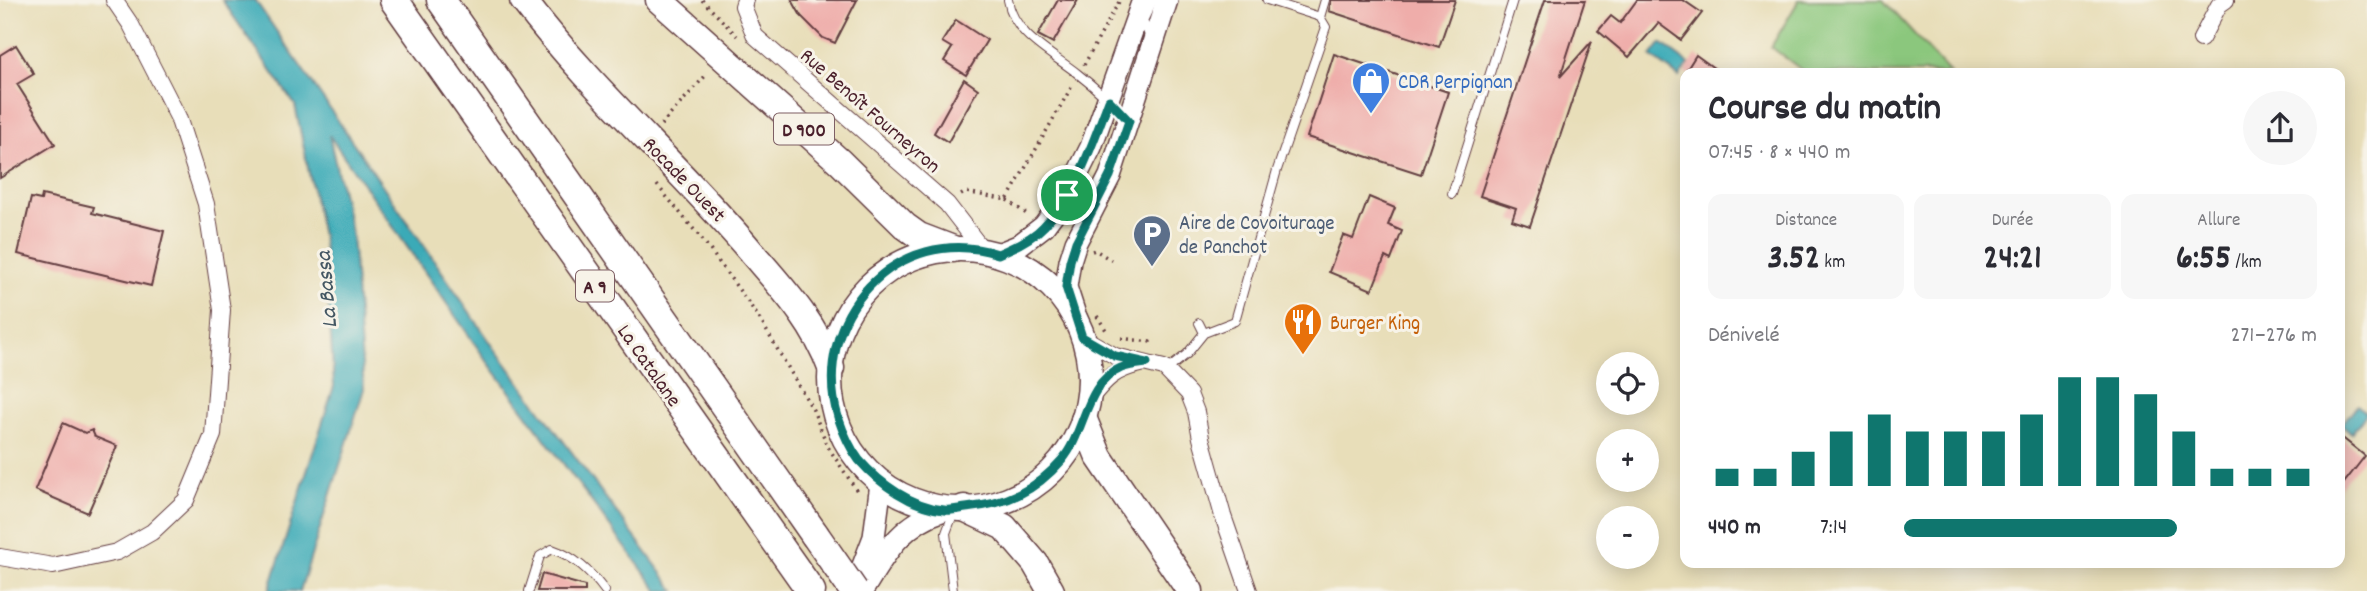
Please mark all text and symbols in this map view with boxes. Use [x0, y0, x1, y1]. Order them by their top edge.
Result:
street label: Rue Benoît Fourneyron [792, 43, 946, 182]
shop icon: CDR Perpignan [1350, 60, 1392, 115]
place label: CDR Perpignan [1398, 69, 1513, 99]
text: Course du matin [1708, 83, 1941, 138]
button: share [2243, 91, 2317, 165]
road number: D 900 [774, 113, 834, 144]
street label: Rocade Ouest [634, 132, 732, 231]
text: 07:45 · 8 × 440 m [1708, 137, 1851, 170]
pin [1037, 165, 1097, 225]
icon: arrive [1048, 176, 1086, 214]
text: Distance [1775, 208, 1837, 235]
text: Durée [1992, 208, 2033, 235]
text: Allure [2197, 208, 2240, 235]
place label: Aire de Covoiturage de Panchot [1179, 210, 1335, 264]
parking icon: Aire de Covoiturage de Panchot [1131, 213, 1173, 268]
text: 3.52 [1767, 235, 1820, 285]
text: 24:21 [1983, 235, 2042, 285]
text: 6:55 [2176, 235, 2231, 285]
water label: La Bassa [309, 249, 348, 330]
text: km [1820, 250, 1845, 277]
text: /km [2231, 250, 2262, 277]
road number: A 9 [576, 270, 614, 302]
restaurant icon: Burger King [1282, 301, 1324, 356]
place label: Burger King [1330, 310, 1420, 340]
street label: La Catalane [608, 319, 687, 414]
text: Dénivelé [1708, 320, 1780, 353]
text: 271–276 m [2230, 320, 2317, 353]
map controls [1596, 352, 1659, 569]
button: locate [1596, 352, 1659, 415]
button: + [1596, 429, 1659, 492]
button: − [1596, 506, 1659, 569]
text: 440 m [1708, 512, 1761, 545]
text: 7:14 [1820, 512, 1847, 545]

